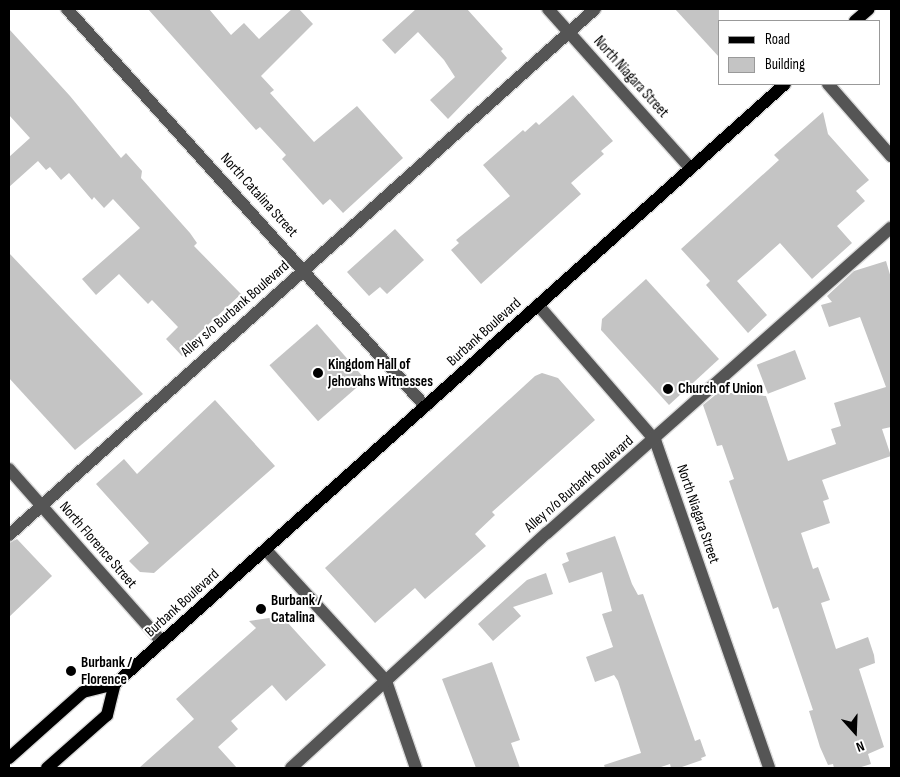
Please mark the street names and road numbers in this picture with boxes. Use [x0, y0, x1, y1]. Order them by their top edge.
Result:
street label: North Niagara Street [590, 33, 672, 121]
street label: North Catalina Street [217, 149, 301, 241]
street label: Alley s/o Burbank Boulevard [177, 257, 293, 361]
street label: Burbank Boulevard [443, 294, 525, 370]
street label: Alley n/o Burbank Boulevard [521, 432, 637, 536]
street label: North Niagara Street [673, 462, 723, 566]
street label: North Florence Street [55, 498, 141, 592]
street label: Burbank Boulevard [141, 565, 223, 641]

